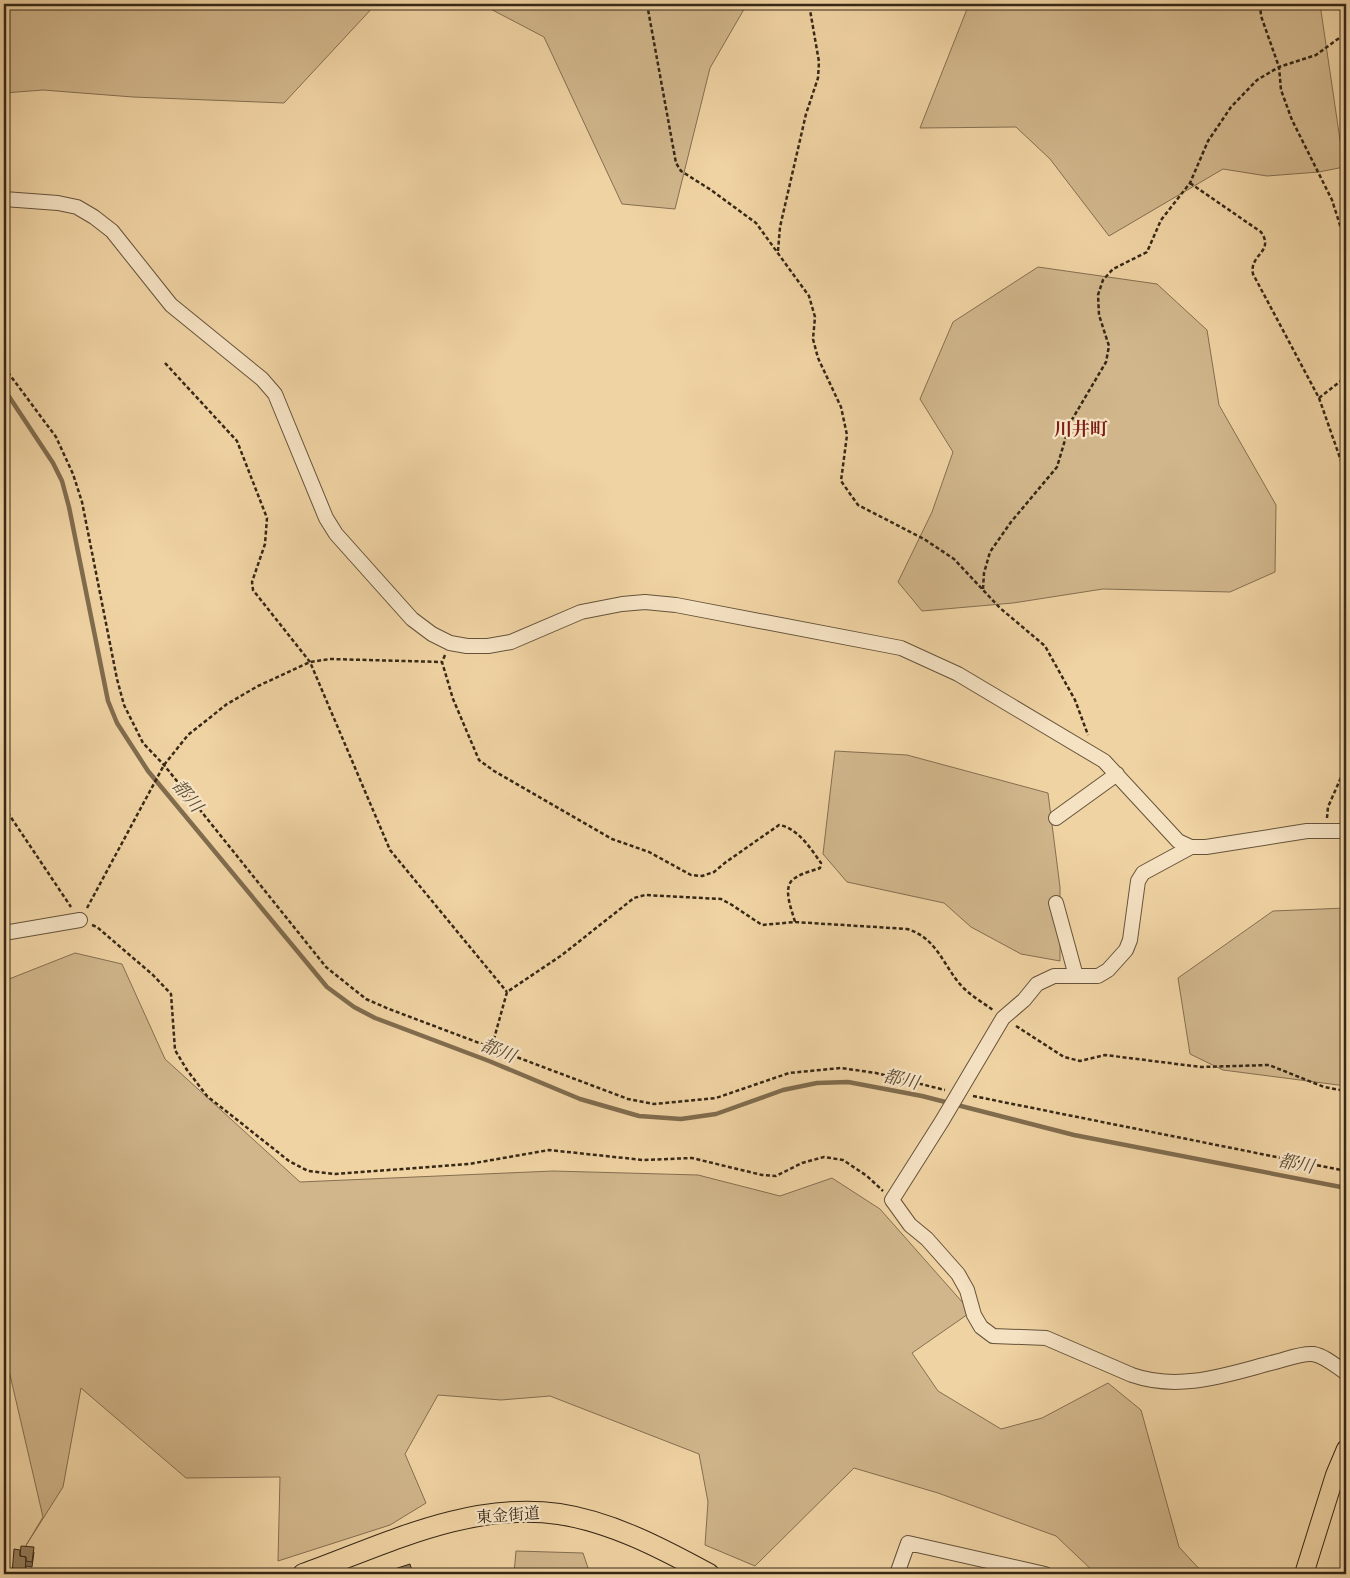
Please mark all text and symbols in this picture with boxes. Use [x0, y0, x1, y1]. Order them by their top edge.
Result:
district label: 川井町 [1054, 419, 1108, 440]
water label: 都川 [167, 775, 208, 818]
water label: 都川 [477, 1035, 520, 1068]
water label: 都川 [881, 1066, 923, 1095]
water label: 都川 [1276, 1150, 1318, 1178]
street label: 東金街道 [475, 1503, 541, 1527]

